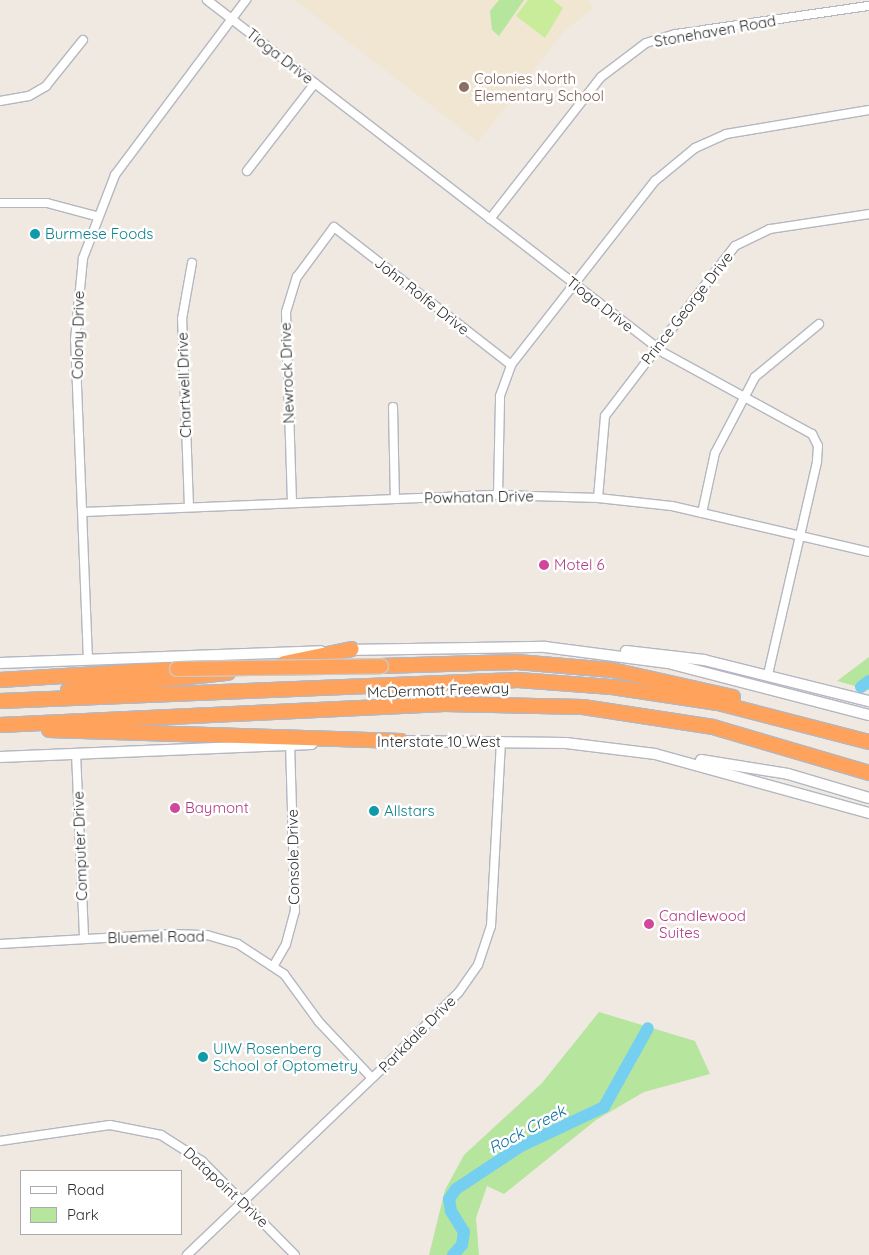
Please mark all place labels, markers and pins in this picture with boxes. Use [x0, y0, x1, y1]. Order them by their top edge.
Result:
place label: Colonies North Elementary School [474, 69, 604, 104]
marker: Colonies North Elementary School [458, 81, 470, 93]
place label: Burmese Foods [45, 225, 153, 243]
marker: Burmese Foods [29, 228, 41, 240]
place label: Motel 6 [554, 556, 605, 574]
marker: Motel 6 [538, 559, 550, 571]
place label: Baymont [185, 799, 249, 817]
marker: Baymont [169, 802, 181, 814]
place label: Allstars [384, 802, 435, 820]
marker: Allstars [368, 805, 380, 817]
place label: Candlewood Suites [659, 906, 746, 941]
marker: Candlewood Suites [643, 918, 655, 930]
place label: UIW Rosenberg School of Optometry [213, 1039, 358, 1074]
marker: UIW Rosenberg School of Optometry [197, 1051, 209, 1063]

